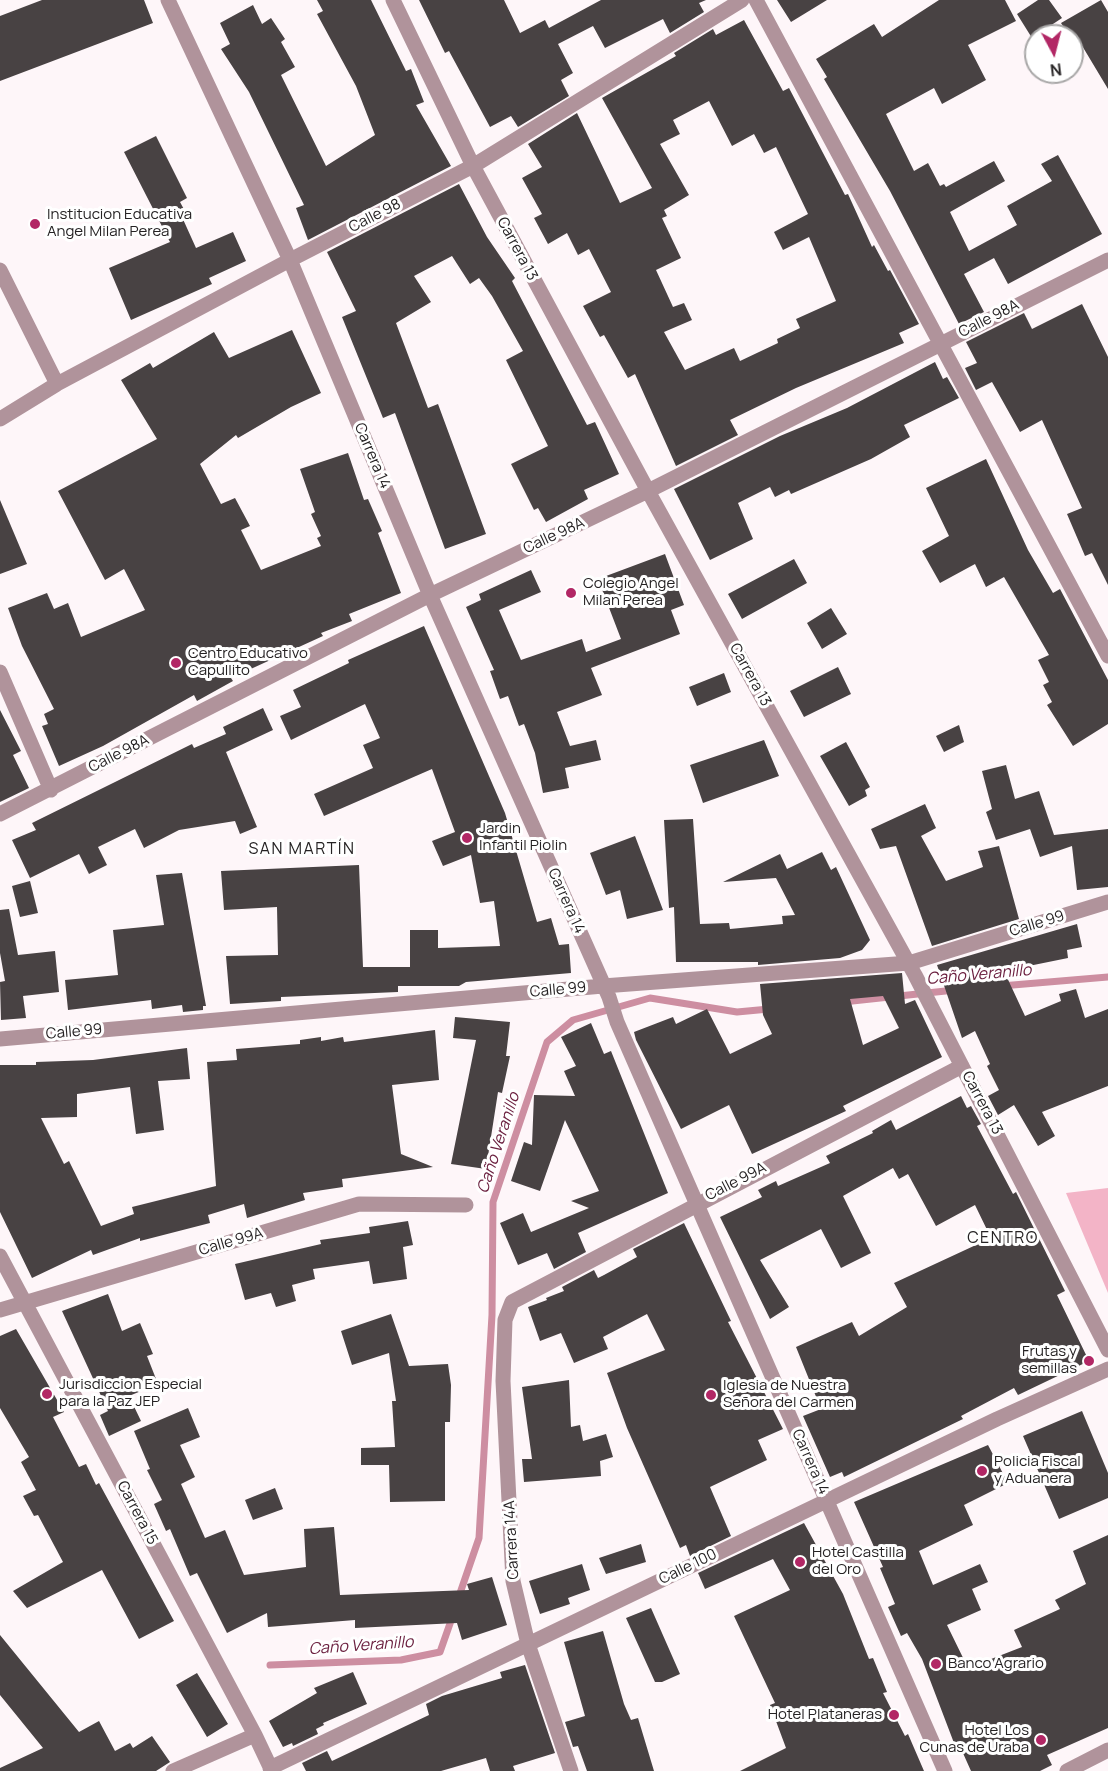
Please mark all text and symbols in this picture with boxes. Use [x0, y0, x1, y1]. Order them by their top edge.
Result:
north arrow [1024, 24, 1084, 84]
text: N [1049, 58, 1063, 81]
street label: Calle 98 [346, 195, 404, 237]
place label: Institucion Educativa Angel Milan Perea [47, 206, 192, 241]
street label: Carrera 13 [493, 214, 541, 284]
marker: Institucion Educativa Angel Milan Perea [28, 217, 42, 231]
street label: Calle 98A [956, 296, 1022, 342]
street label: Carrera 14 [350, 420, 394, 492]
street label: Calle 98A [521, 514, 587, 558]
place label: Colegio Angel Milan Perea [583, 575, 679, 610]
marker: Colegio Angel Milan Perea [564, 586, 578, 600]
street label: Carrera 13 [725, 640, 775, 710]
place label: Centro Educativo Capullito [188, 645, 308, 680]
marker: Centro Educativo Capullito [169, 656, 183, 670]
street label: Calle 98A [86, 731, 152, 777]
place label: Jardin Infantil Piolin [479, 820, 567, 855]
marker: Jardin Infantil Piolin [460, 831, 474, 845]
district label: SAN MARTÍN [248, 840, 356, 860]
street label: Carrera 14 [544, 866, 588, 936]
street label: Calle 99 [1007, 907, 1067, 941]
water label: Caño Veranillo [926, 961, 1032, 989]
street label: Calle 99 [529, 979, 587, 1001]
street label: Calle 99 [45, 1021, 103, 1043]
street label: Carrera 13 [958, 1068, 1006, 1138]
water label: Caño Veranillo [474, 1090, 524, 1196]
street label: Calle 99A [703, 1159, 769, 1205]
street label: Calle 99A [197, 1224, 265, 1260]
district label: CENTRO [967, 1229, 1039, 1249]
place label: Frutas y semillas [1021, 1343, 1077, 1378]
marker: Frutas y semillas [1082, 1354, 1096, 1368]
place label: Jurisdiccion Especial para la Paz JEP [59, 1376, 202, 1411]
place label: Iglesia de Nuestra Señora del Carmen [723, 1377, 854, 1412]
marker: Jurisdiccion Especial para la Paz JEP [40, 1387, 54, 1401]
marker: Iglesia de Nuestra Señora del Carmen [704, 1388, 718, 1402]
street label: Carrera 14 [788, 1427, 832, 1497]
place label: Policia Fiscal y Aduanera [994, 1453, 1081, 1488]
marker: Policia Fiscal y Aduanera [975, 1464, 989, 1478]
street label: Carrera 15 [113, 1478, 161, 1548]
street label: Carrera 14A [501, 1500, 523, 1580]
place label: Hotel Castilla del Oro [812, 1544, 904, 1579]
street label: Calle 100 [656, 1545, 720, 1589]
marker: Hotel Castilla del Oro [793, 1555, 807, 1569]
water label: Caño Veranillo [308, 1633, 414, 1659]
place label: Banco Agrario [948, 1655, 1044, 1673]
marker: Banco Agrario [929, 1657, 943, 1671]
place label: Hotel Plataneras [768, 1706, 882, 1724]
marker: Hotel Plataneras [887, 1708, 901, 1722]
place label: Hotel Los Cunas de Uraba [919, 1722, 1029, 1757]
marker: Hotel Los Cunas de Uraba [1034, 1733, 1048, 1747]

